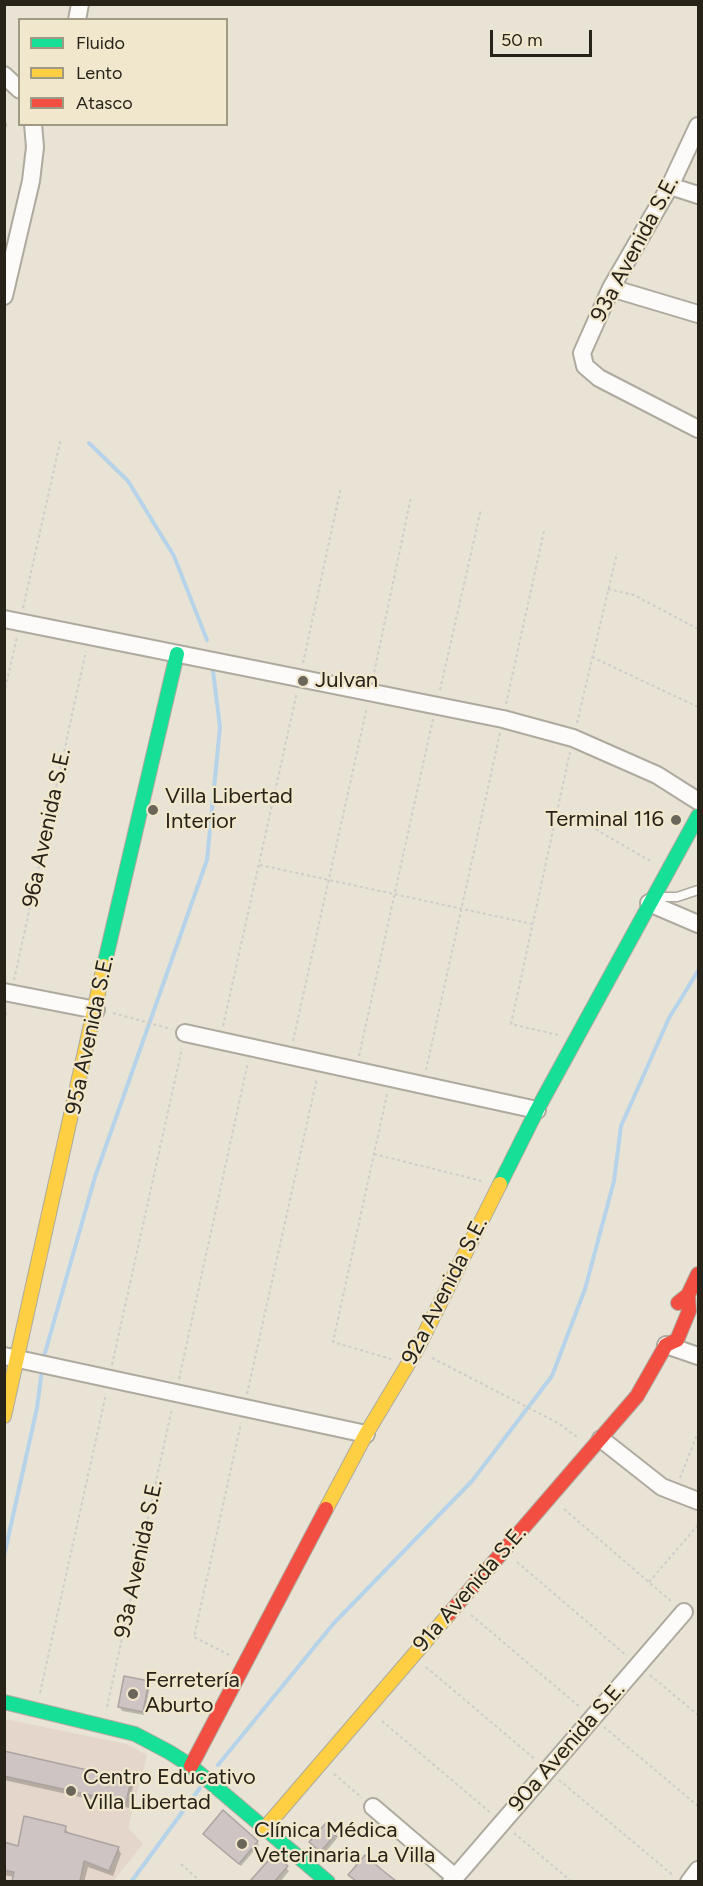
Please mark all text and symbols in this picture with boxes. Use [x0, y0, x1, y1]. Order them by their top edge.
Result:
legend [18, 18, 228, 126]
scale bar [493, 18, 595, 56]
text: 50 m [501, 29, 543, 51]
text: Fluido [76, 32, 125, 54]
text: Lento [76, 62, 122, 84]
text: Atasco [76, 92, 133, 114]
street label: 93a Avenida S.E. [585, 171, 685, 327]
place label: Julvan [315, 668, 378, 694]
marker: Julvan [296, 674, 310, 688]
street label: 96a Avenida S.E. [17, 746, 77, 910]
place label: Villa Libertad Interior [165, 784, 293, 836]
marker: Villa Libertad Interior [146, 803, 160, 817]
place label: Terminal 116 [546, 807, 664, 833]
marker: Terminal 116 [669, 813, 683, 827]
street label: 95a Avenida S.E. [60, 953, 120, 1117]
street label: 92a Avenida S.E. [397, 1213, 493, 1369]
street label: 93a Avenida S.E. [109, 1477, 169, 1641]
street label: 91a Avenida S.E. [408, 1520, 532, 1658]
place label: Ferretería Aburto [145, 1668, 240, 1720]
street label: 90a Avenida S.E. [503, 1677, 631, 1817]
marker: Ferretería Aburto [126, 1687, 140, 1701]
place label: Centro Educativo Villa Libertad [83, 1765, 256, 1816]
marker: Centro Educativo Villa Libertad [64, 1784, 78, 1798]
place label: Clínica Médica Veterinaria La Villa [254, 1818, 435, 1870]
marker: Clínica Médica Veterinaria La Villa [235, 1837, 249, 1851]

